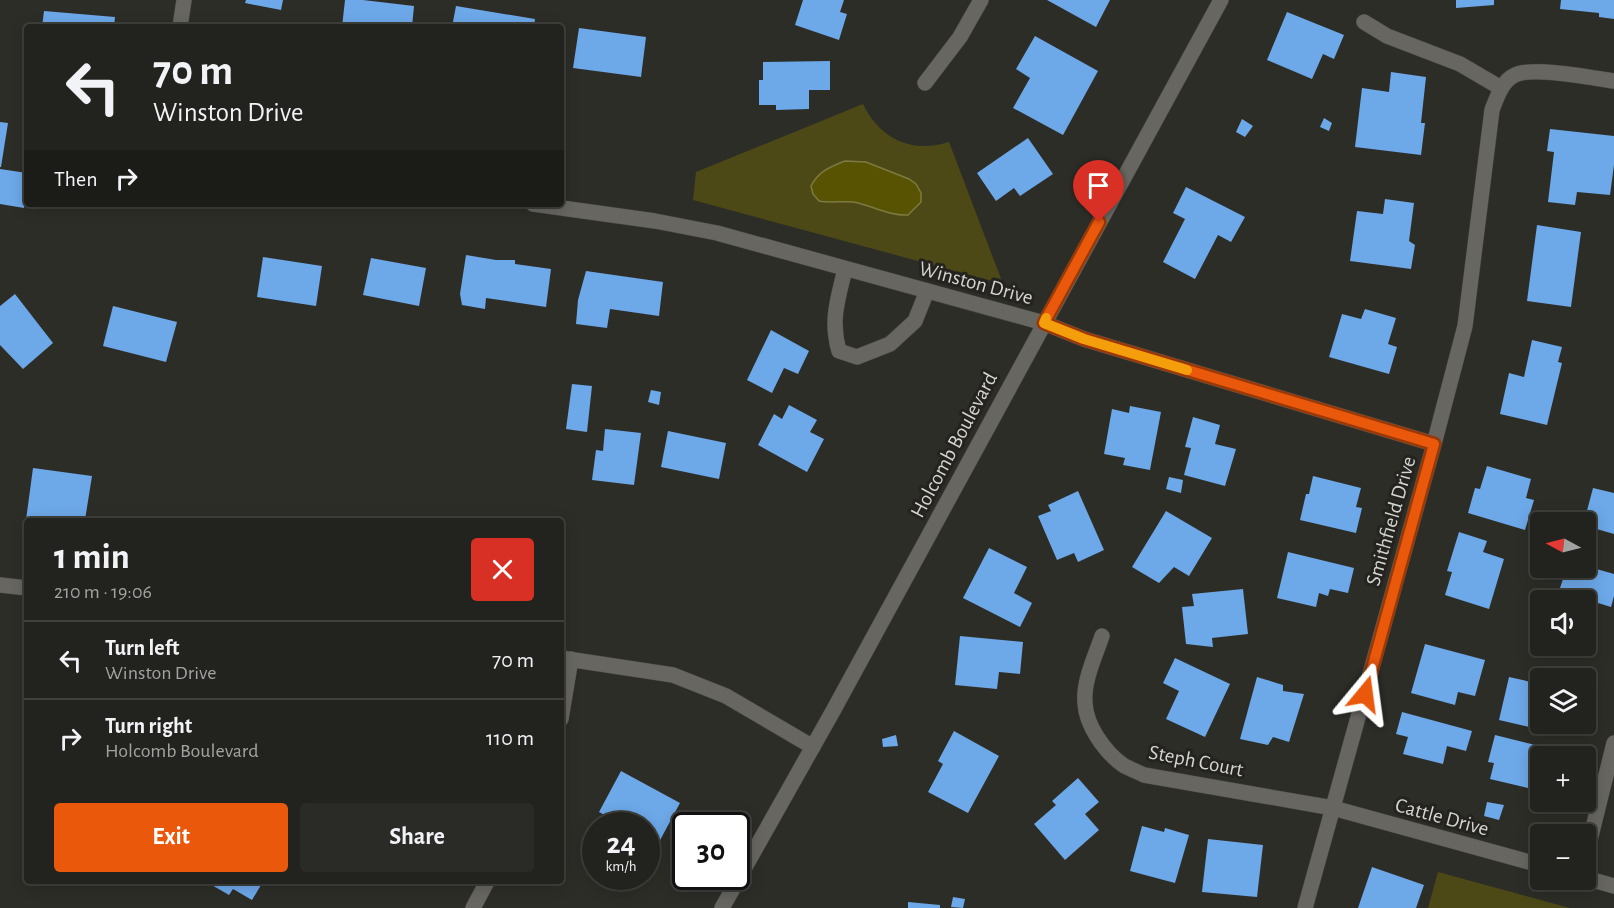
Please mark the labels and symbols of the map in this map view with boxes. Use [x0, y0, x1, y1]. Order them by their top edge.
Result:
pin [1073, 160, 1124, 222]
street label: Winston Drive [917, 258, 1035, 308]
street label: Holcomb Boulevard [907, 369, 1001, 521]
street label: Smithfield Drive [1363, 454, 1419, 588]
north arrow [1530, 512, 1596, 578]
position arrow [1333, 662, 1397, 726]
street label: Steph Court [1147, 742, 1245, 781]
street label: Cattle Drive [1393, 794, 1491, 840]
speed limit sign: 30 [672, 812, 750, 890]

